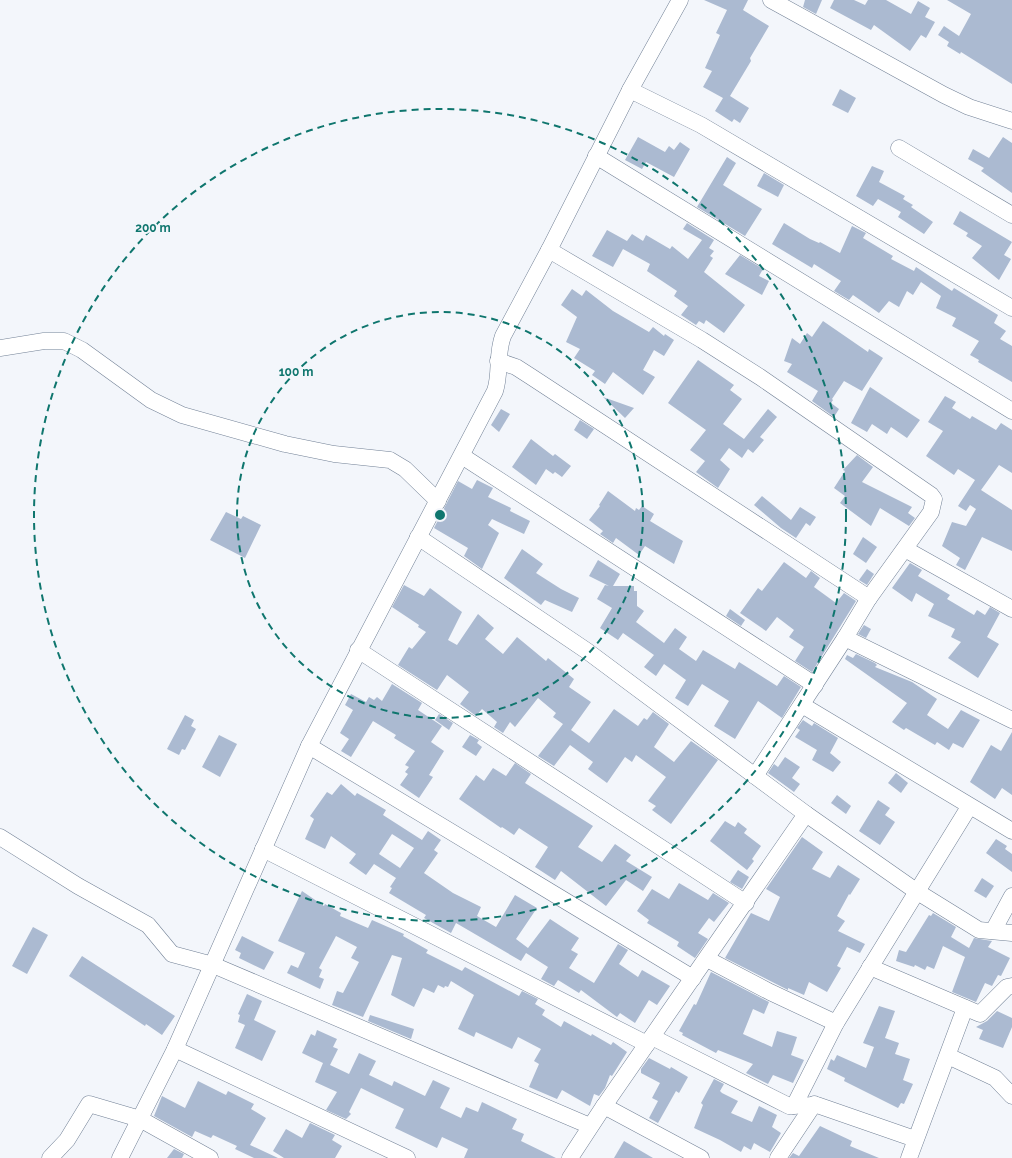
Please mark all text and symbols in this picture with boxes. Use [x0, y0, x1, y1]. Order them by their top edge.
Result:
text: 200 m [135, 221, 171, 235]
text: 100 m [279, 365, 313, 379]
centre of rings [433, 508, 447, 522]

